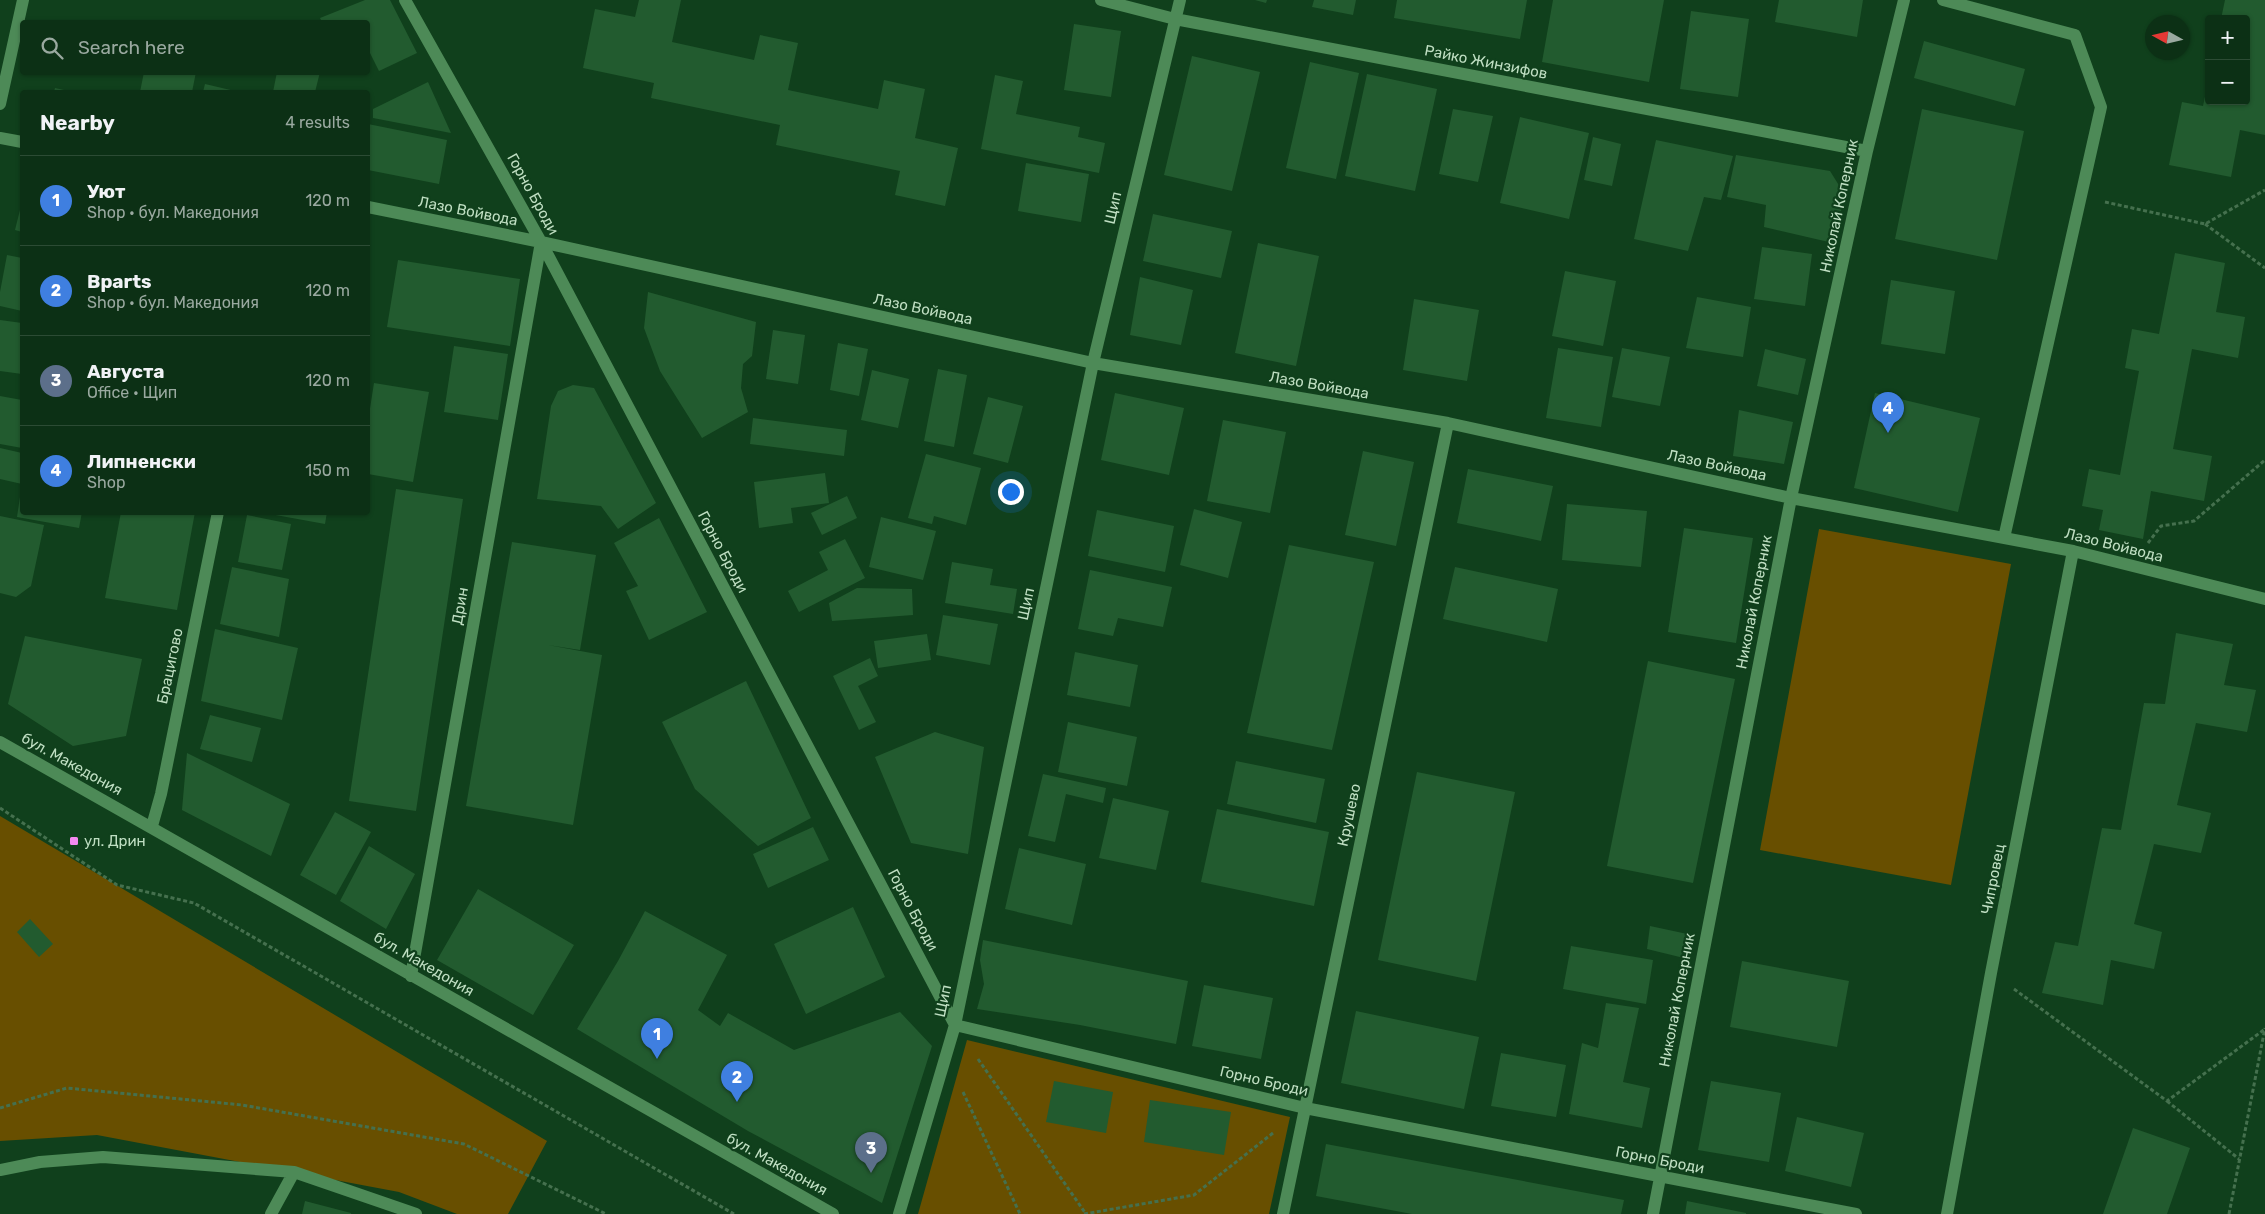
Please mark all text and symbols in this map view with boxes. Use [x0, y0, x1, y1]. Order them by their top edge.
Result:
north arrow [2145, 15, 2190, 60]
map controls [2205, 15, 2250, 105]
button: + [2205, 15, 2250, 60]
search box [20, 20, 370, 75]
icon: search [38, 34, 66, 62]
text: Search here [78, 36, 185, 59]
street label: Райко Жинзифов [1423, 41, 1549, 83]
button: − [2205, 60, 2250, 105]
text: Nearby [40, 110, 115, 135]
text: 4 results [285, 113, 350, 132]
street label: Николай Коперник [1816, 138, 1862, 274]
street label: Горно Броди [503, 150, 563, 238]
text: Уют [87, 180, 126, 203]
street label: Щип [1101, 190, 1125, 226]
text: 1 [52, 191, 60, 210]
text: 120 m [305, 191, 350, 210]
street label: Лазо Войвода [417, 193, 519, 229]
text: Shop · бул. Македония [87, 203, 259, 222]
text: Bparts [87, 270, 152, 293]
text: 2 [51, 281, 61, 300]
text: 120 m [305, 281, 350, 300]
street label: Лазо Войвода [872, 290, 974, 328]
text: Shop · бул. Македония [87, 293, 259, 312]
text: Августа [87, 360, 165, 383]
street label: Лазо Войвода [1268, 367, 1370, 403]
text: 3 [51, 371, 61, 390]
text: 120 m [305, 371, 350, 390]
text: Office · Щип [87, 383, 177, 402]
pin: 4 [1872, 392, 1904, 433]
street label: Лазо Войвода [1666, 446, 1768, 484]
text: Липненски [87, 450, 196, 473]
text: 4 [51, 461, 61, 480]
text: 150 m [305, 461, 350, 480]
text: Shop [87, 473, 125, 492]
your location [998, 479, 1024, 505]
street label: Горно Броди [694, 508, 752, 596]
street label: Лазо Войвода [2063, 524, 2165, 566]
street label: Николай Коперник [1732, 533, 1776, 671]
street label: Дрин [448, 586, 472, 626]
street label: Щип [1014, 586, 1038, 622]
street label: Брацигово [153, 626, 187, 706]
street label: бул. Македония [18, 729, 126, 799]
street label: Крушево [1334, 782, 1364, 848]
place label: ул. Дрин [84, 832, 146, 850]
marker: ул. Дрин [68, 835, 80, 847]
street label: Чипровец [1977, 842, 2009, 916]
street label: Горно Броди [884, 866, 942, 954]
street label: бул. Македония [371, 928, 477, 1000]
street label: Николай Коперник [1655, 931, 1699, 1069]
street label: Щип [931, 983, 955, 1019]
pin: 1 [641, 1018, 673, 1059]
pin: 2 [721, 1061, 753, 1102]
street label: Горно Броди [1218, 1062, 1310, 1100]
street label: бул. Македония [723, 1129, 831, 1199]
pin: 3 [855, 1132, 887, 1173]
street label: Горно Броди [1614, 1143, 1706, 1177]

